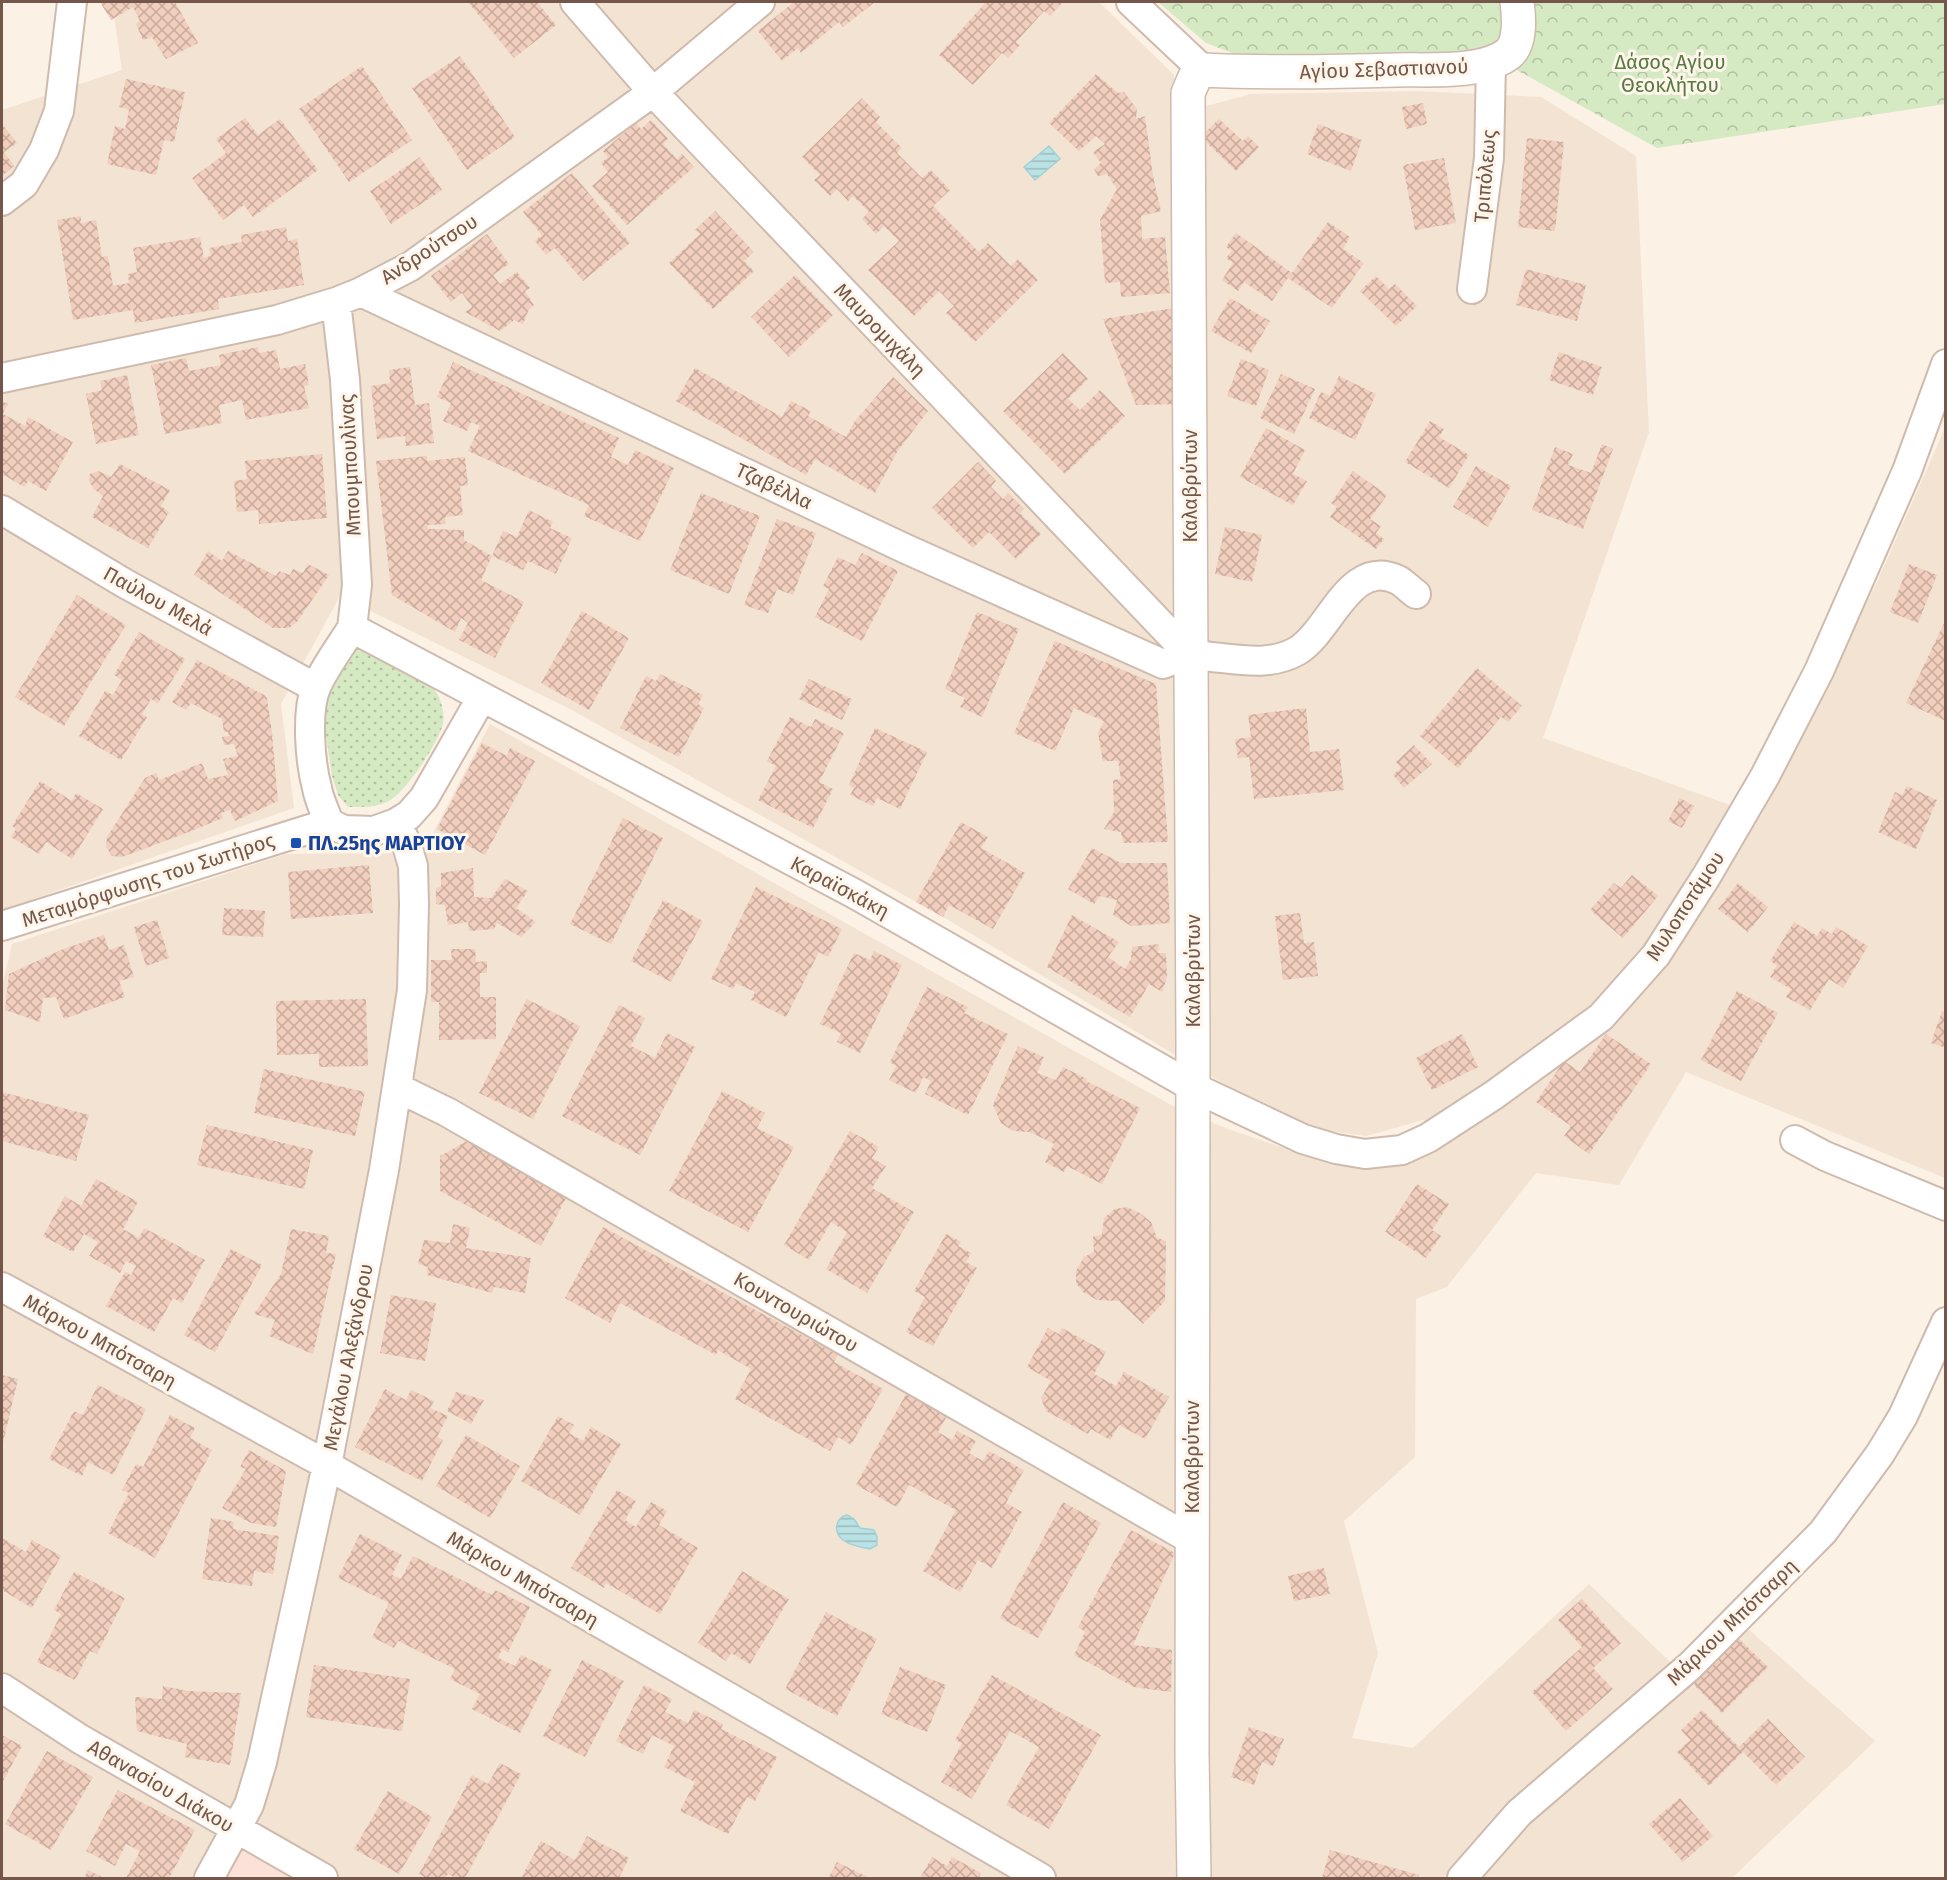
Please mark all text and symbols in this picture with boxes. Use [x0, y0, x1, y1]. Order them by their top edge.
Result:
park label: Δάσος Αγίου Θεοκλήτου [1614, 50, 1726, 97]
street label: Αγίου Σεβαστιανού [1299, 54, 1469, 84]
street label: Τριπόλεως [1469, 128, 1501, 224]
street label: Ανδρούτσου [376, 209, 482, 289]
street label: Μαυρομιχάλη [829, 278, 931, 382]
street label: Μπουμπουλίνας [334, 393, 366, 537]
street label: Καλαβρύτων [1178, 429, 1202, 543]
street label: Τζαβέλλα [732, 458, 816, 514]
street label: Παύλου Μελά [99, 561, 217, 641]
street label: Μεταμόρφωσης του Σωτήρος [19, 828, 277, 932]
place label: ΠΛ.25ης ΜΑΡΤΙΟΥ [308, 831, 467, 855]
marker: ΠΛ.25ης ΜΑΡΤΙΟΥ [289, 836, 303, 850]
street label: Μυλοποτάμου [1641, 847, 1729, 965]
street label: Καραϊσκάκη [786, 851, 894, 923]
street label: Καλαβρύτων [1181, 914, 1205, 1028]
street label: Μεγάλου Αλεξάνδρου [318, 1261, 378, 1453]
street label: Κουντουριώτου [729, 1267, 863, 1357]
street label: Μάρκου Μπότσαρη [19, 1289, 181, 1393]
street label: Καλαβρύτων [1180, 1400, 1204, 1514]
street label: Μάρκου Μπότσαρη [443, 1526, 603, 1632]
street label: Μάρκου Μπότσαρη [1662, 1554, 1802, 1690]
street label: Αθανασίου Διάκου [84, 1735, 238, 1837]

